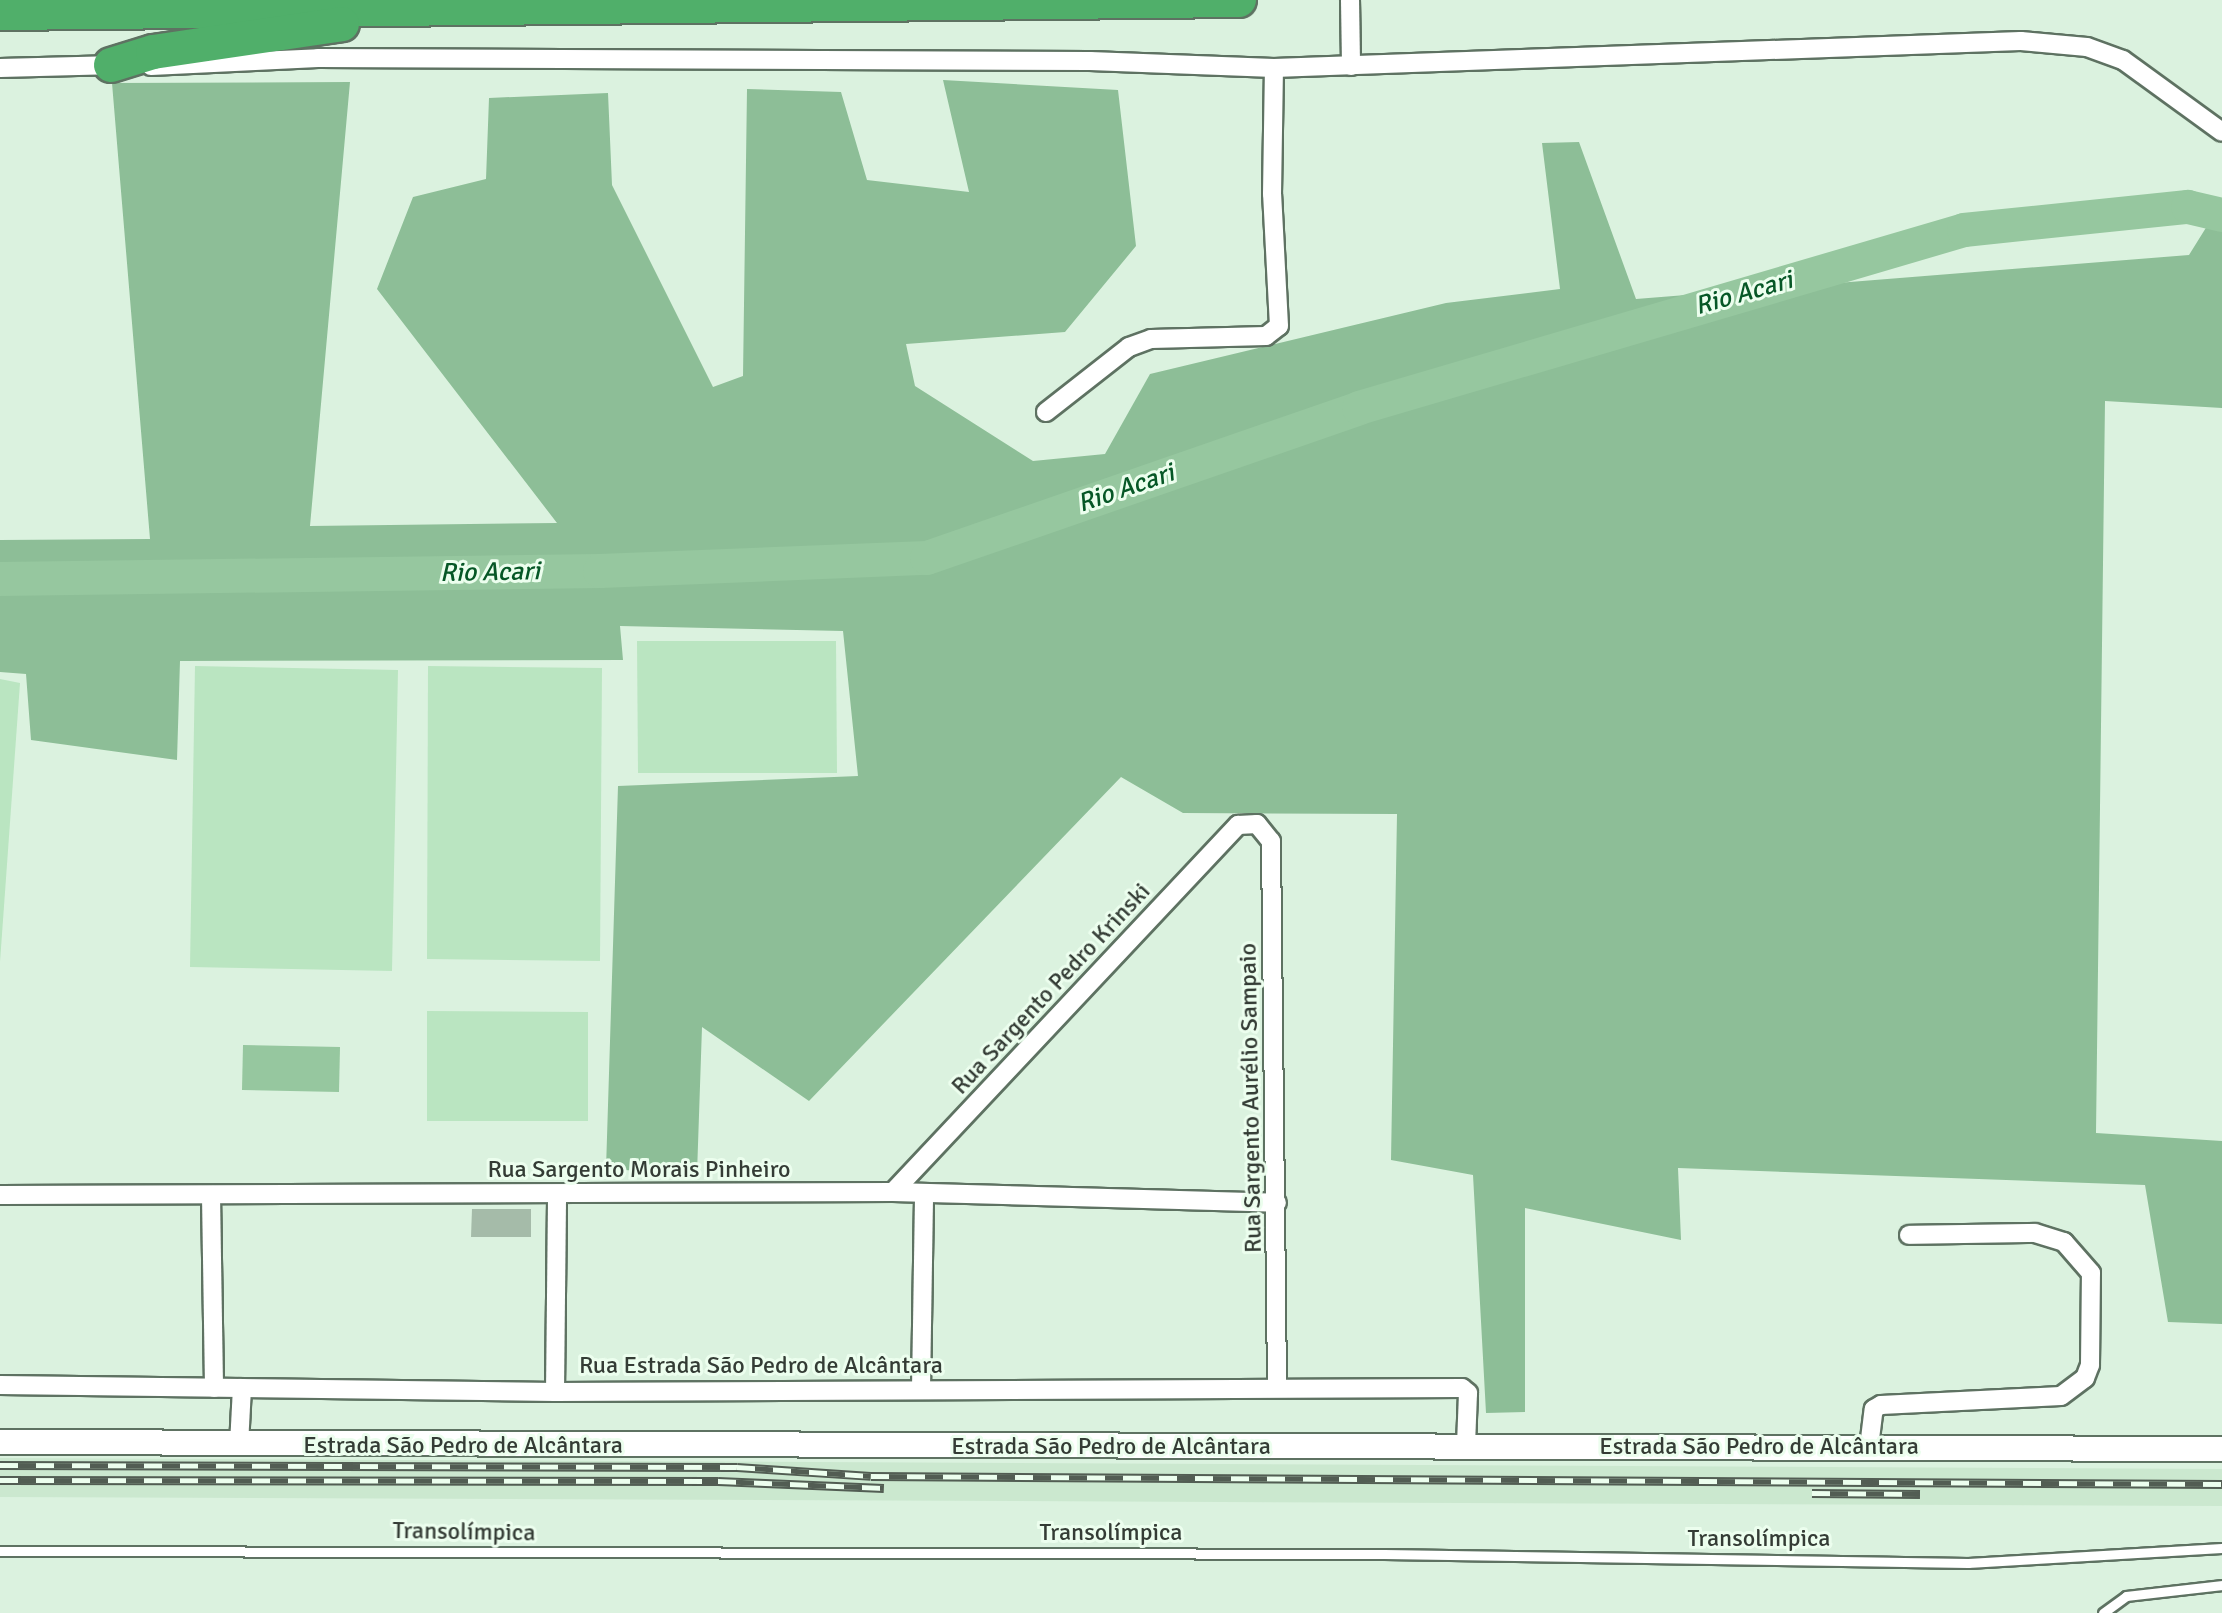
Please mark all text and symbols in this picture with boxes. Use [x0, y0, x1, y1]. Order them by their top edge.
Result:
water label: Rio Acari [1692, 265, 1796, 323]
water label: Rio Acari [1074, 458, 1178, 520]
water label: Rio Acari [440, 557, 540, 589]
street label: Rua Sargento Pedro Krinski [946, 877, 1156, 1101]
street label: Rua Sargento Aurélio Sampaio [1234, 943, 1268, 1253]
street label: Rua Sargento Morais Pinheiro [488, 1156, 790, 1184]
street label: Rua Estrada São Pedro de Alcântara [579, 1352, 943, 1380]
street label: Estrada São Pedro de Alcântara [303, 1432, 623, 1460]
street label: Estrada São Pedro de Alcântara [951, 1433, 1271, 1461]
street label: Estrada São Pedro de Alcântara [1599, 1433, 1919, 1461]
street label: Transolímpica [392, 1516, 536, 1548]
street label: Transolímpica [1040, 1519, 1182, 1547]
street label: Transolímpica [1688, 1525, 1830, 1553]

